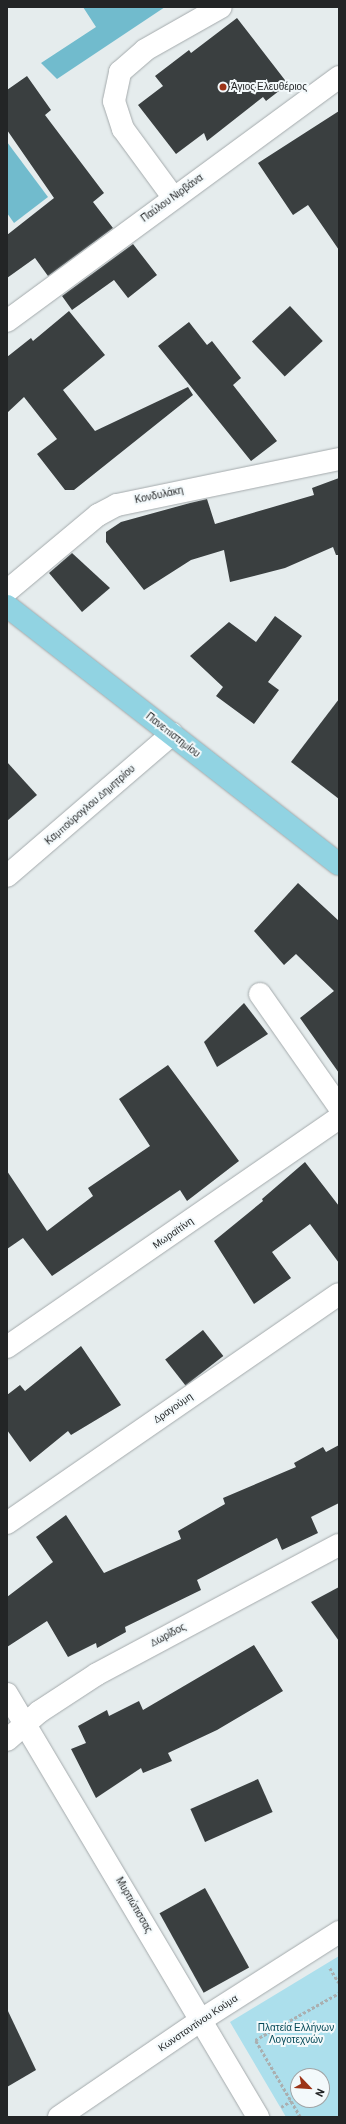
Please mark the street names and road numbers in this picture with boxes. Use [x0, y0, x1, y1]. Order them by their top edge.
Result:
street label: Παύλου Νιρβάνα [139, 171, 205, 225]
street label: Κονδυλάκη [134, 484, 184, 506]
street label: Πανεπιστημίου [143, 710, 203, 760]
street label: Καμπούρογλου Δημητρίου [43, 763, 137, 847]
street label: Μωραϊτίνη [150, 1215, 196, 1251]
street label: Δραγούμη [151, 1390, 195, 1426]
street label: Δωρίδος [148, 1621, 188, 1649]
street label: Μυρτιώτισσας [113, 1875, 155, 1935]
street label: Κωνσταντίνου Κούμα [156, 1992, 240, 2054]

